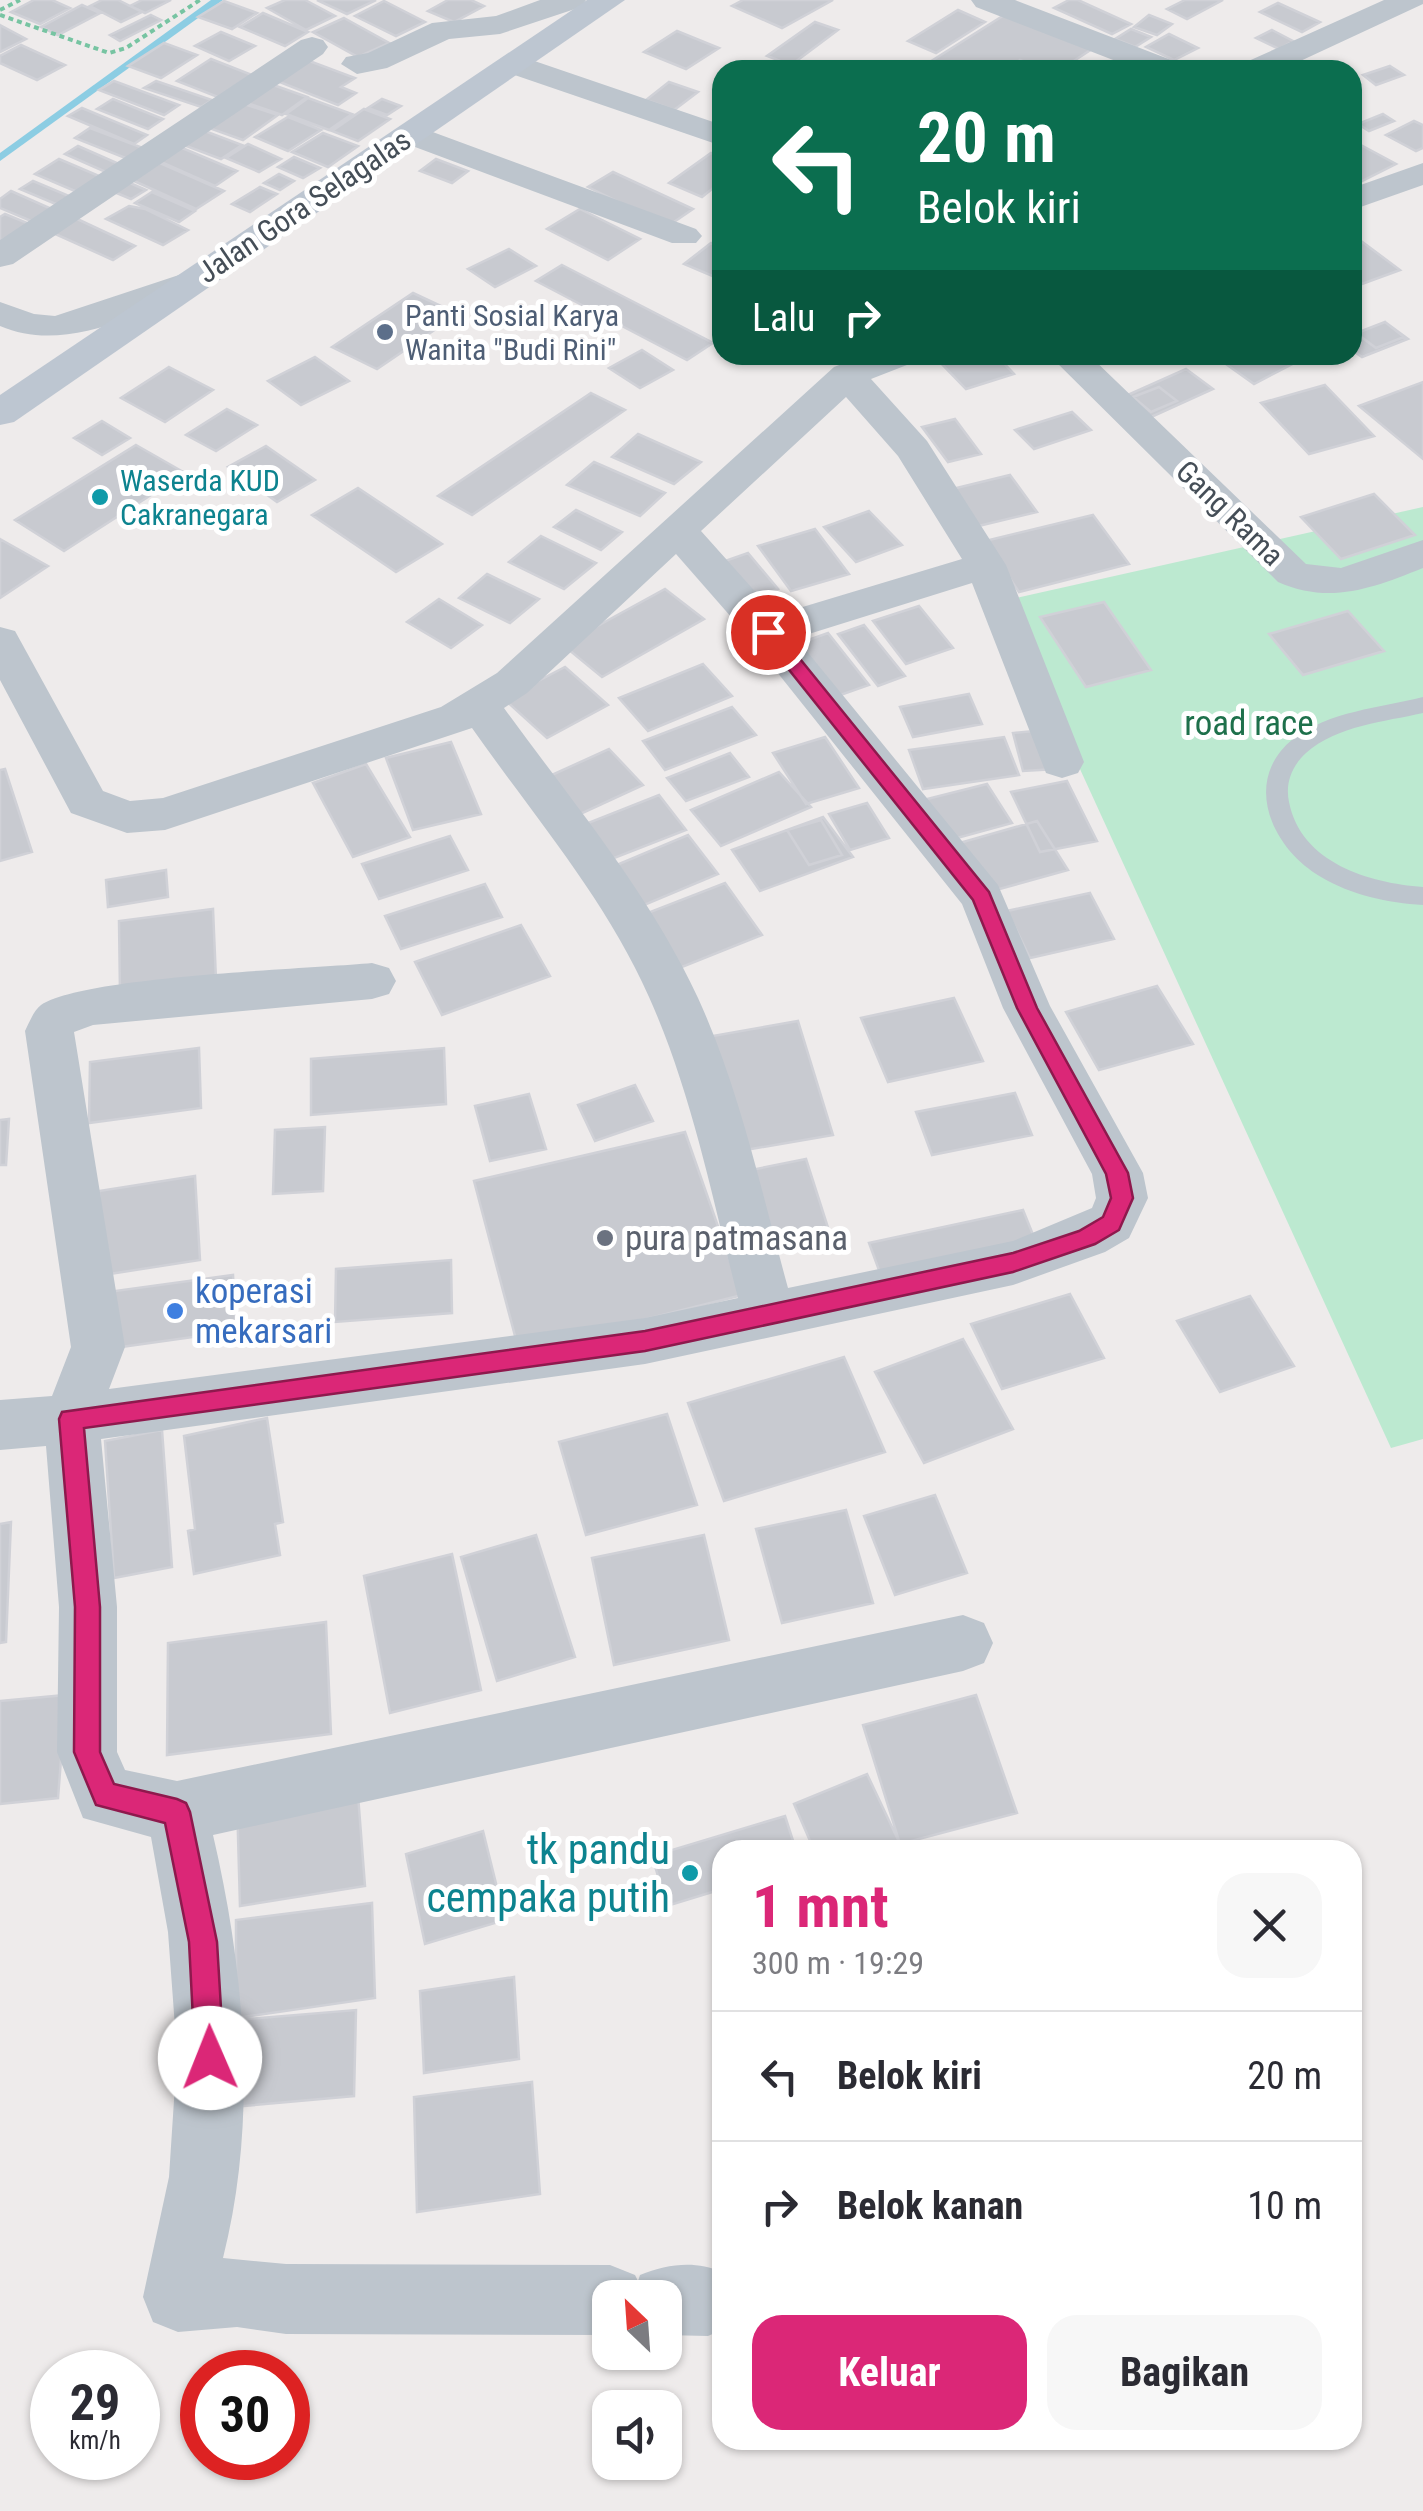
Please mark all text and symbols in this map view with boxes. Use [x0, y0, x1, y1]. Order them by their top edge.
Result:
text: 20 m [917, 97, 1056, 179]
icon: left [752, 100, 882, 230]
street label: Jalan Gora Selagalas [191, 122, 417, 290]
text: Belok kiri [917, 181, 1081, 234]
icon: right [835, 290, 890, 345]
text: Lalu [752, 296, 815, 340]
place label: Panti Sosial Karya Wanita "Budi Rini" [405, 298, 619, 367]
marker: Panti Sosial Karya Wanita "Budi Rini" [374, 321, 396, 343]
street label: Gang Rama [1169, 453, 1291, 573]
place label: Waserda KUD Cakranegara [120, 463, 280, 532]
marker: Waserda KUD Cakranegara [89, 486, 111, 508]
pin [726, 590, 811, 675]
icon: arrive [741, 605, 796, 660]
park label: road race [1184, 703, 1314, 744]
place label: pura patmasana [625, 1218, 848, 1259]
marker: pura patmasana [594, 1227, 616, 1249]
place label: koperasi mekarsari [195, 1271, 332, 1352]
marker: koperasi mekarsari [164, 1300, 186, 1322]
place label: tk pandu cempaka putih [426, 1825, 670, 1922]
marker: tk pandu cempaka putih [679, 1862, 701, 1884]
text: 1 mnt [752, 1871, 889, 1942]
button: close [1217, 1873, 1322, 1978]
text: 300 m · 19:29 [752, 1944, 924, 1982]
position arrow [158, 2006, 262, 2110]
icon: left [752, 2049, 807, 2104]
text: Belok kiri [837, 2054, 982, 2098]
text: 20 m [1247, 2054, 1322, 2098]
icon: right [752, 2179, 807, 2234]
text: Belok kanan [837, 2184, 1023, 2228]
text: 10 m [1247, 2184, 1322, 2228]
north arrow [592, 2280, 682, 2370]
map controls [592, 2280, 682, 2480]
button: Keluar [752, 2315, 1027, 2430]
button: Bagikan [1047, 2315, 1322, 2430]
speed limit sign: 30 [180, 2350, 310, 2480]
text: 29 [70, 2374, 120, 2432]
button: sound [592, 2390, 682, 2480]
text: km/h [69, 2426, 121, 2455]

